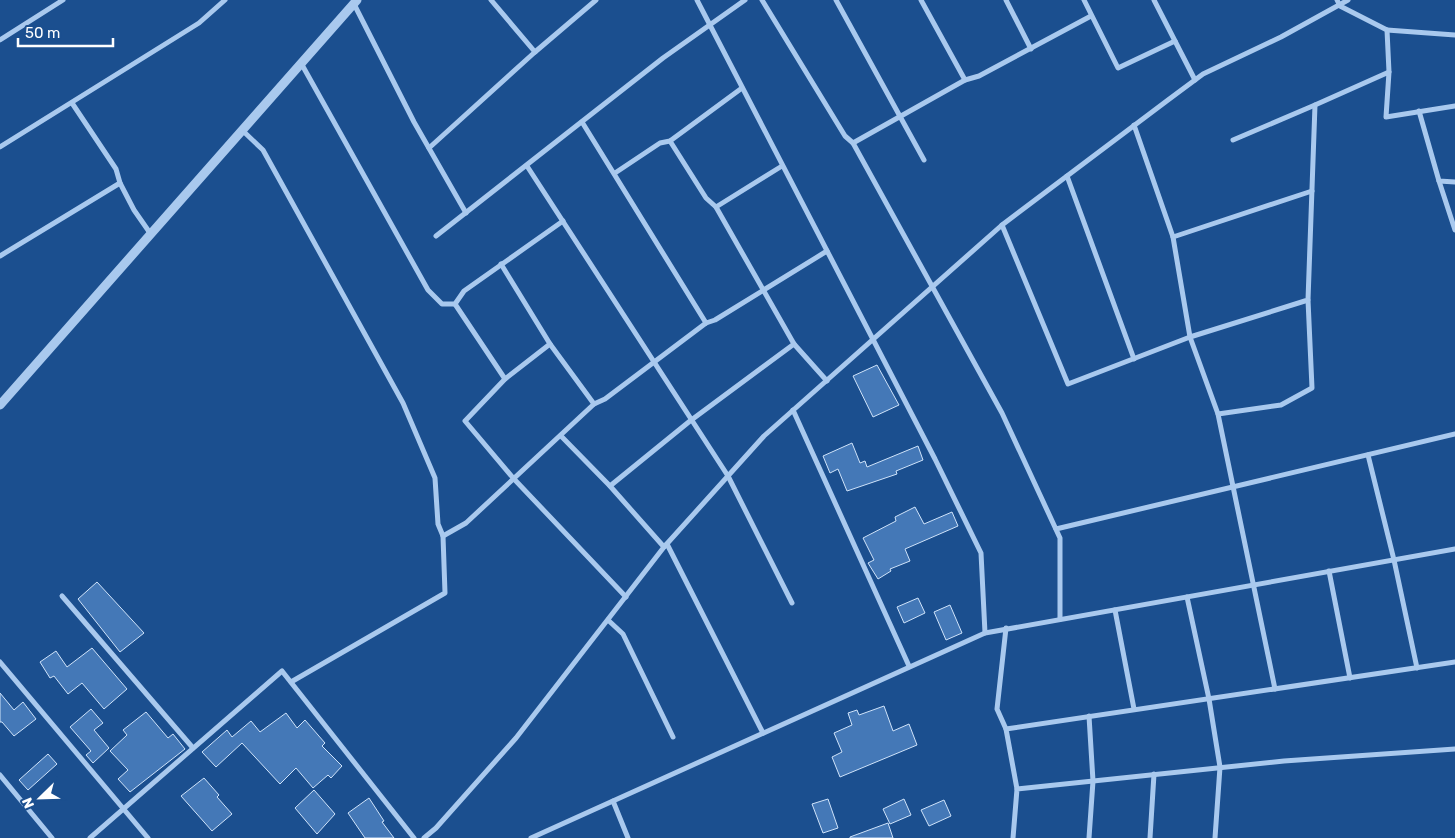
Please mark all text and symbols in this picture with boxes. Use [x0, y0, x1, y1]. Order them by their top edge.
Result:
scale bar [18, 15, 112, 47]
text: 50 m [25, 24, 60, 42]
north arrow [15, 773, 65, 823]
text: N [19, 795, 38, 811]

